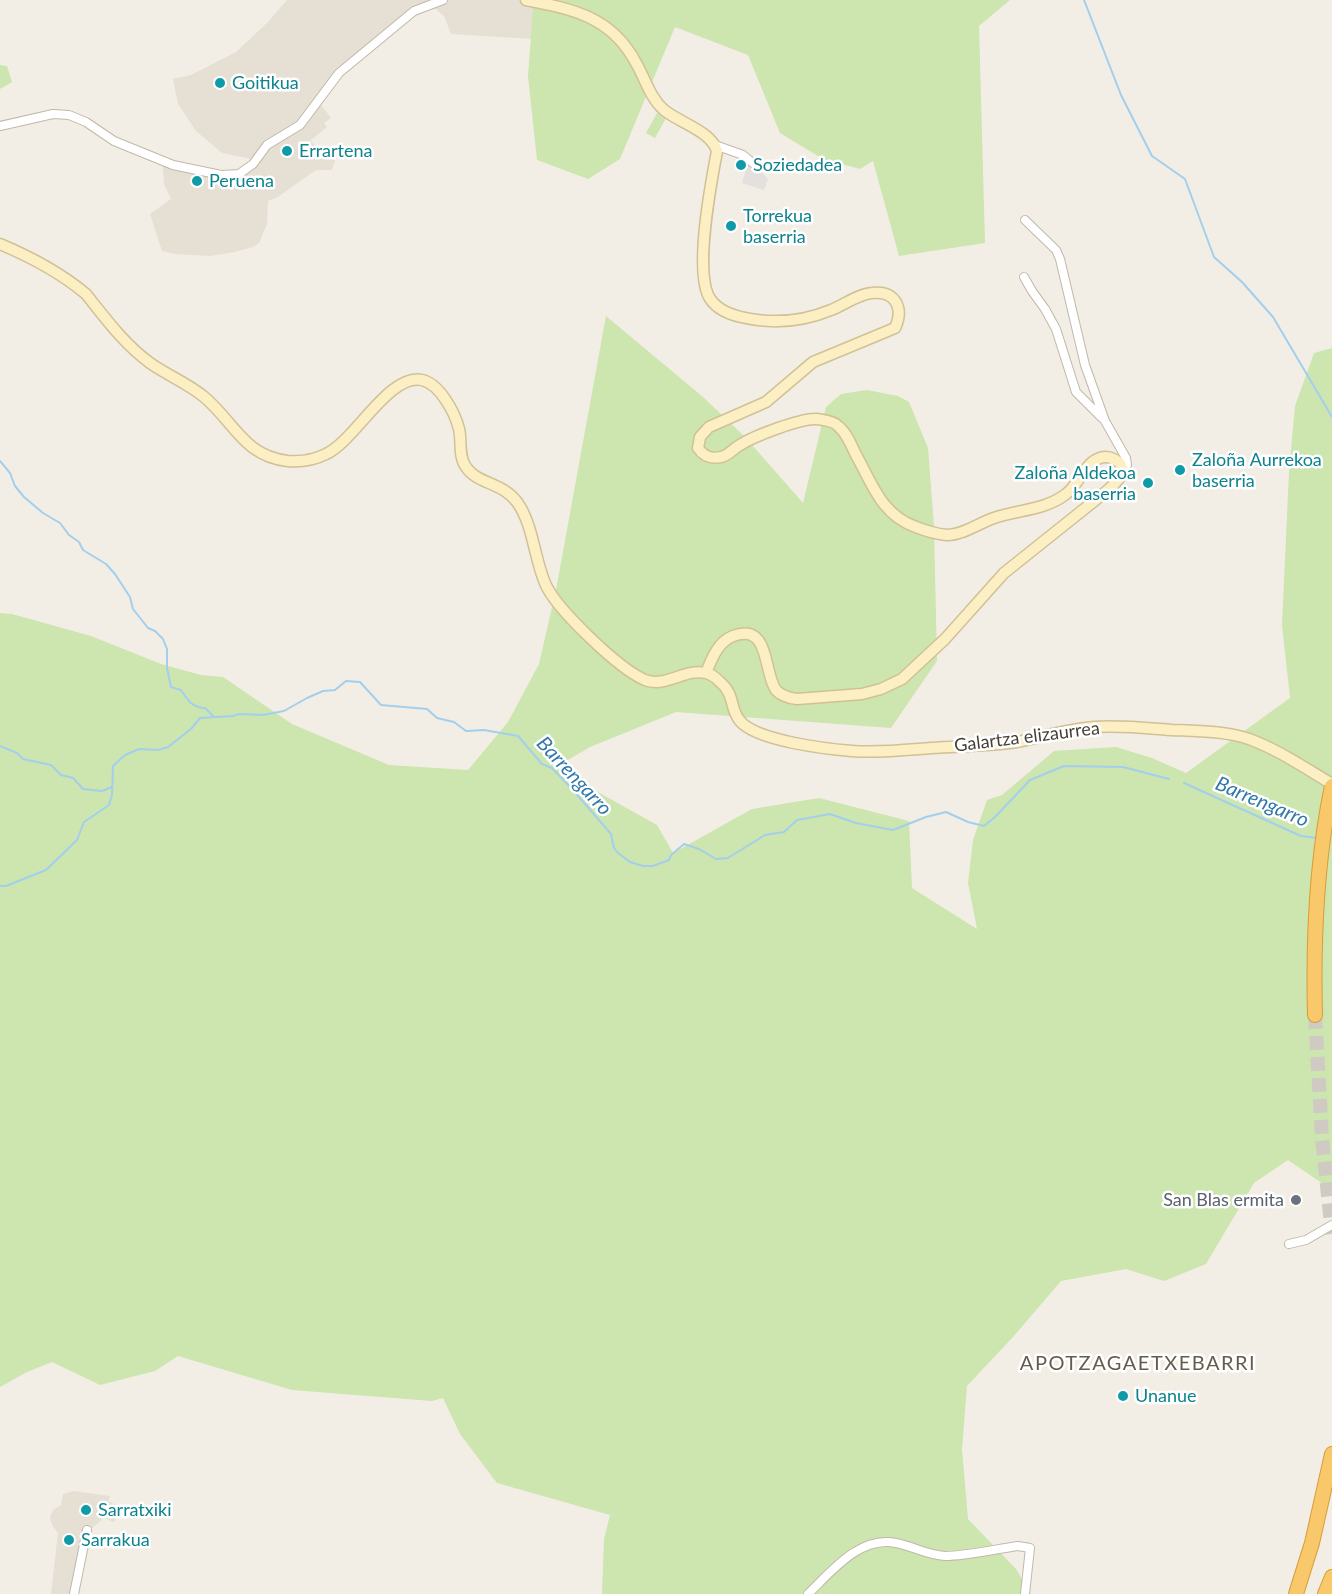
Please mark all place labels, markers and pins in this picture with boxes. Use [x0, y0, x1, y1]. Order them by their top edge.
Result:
place label: Goitikua [232, 72, 299, 94]
marker: Goitikua [213, 76, 227, 90]
place label: Errartena [299, 140, 373, 162]
marker: Errartena [280, 144, 294, 158]
place label: Soziedadea [753, 154, 842, 176]
marker: Soziedadea [734, 158, 748, 172]
place label: Peruena [209, 170, 274, 192]
marker: Peruena [190, 174, 204, 188]
place label: Torrekua baserria [743, 205, 812, 248]
marker: Torrekua baserria [724, 219, 738, 233]
place label: Zaloña Aurrekoa baserria [1192, 449, 1322, 492]
place label: Zaloña Aldekoa baserria [1014, 462, 1136, 504]
marker: Zaloña Aurrekoa baserria [1173, 463, 1187, 477]
marker: Zaloña Aldekoa baserria [1141, 476, 1155, 490]
place label: San Blas ermita [1163, 1189, 1284, 1211]
marker: San Blas ermita [1289, 1193, 1303, 1207]
place label: Unanue [1135, 1385, 1197, 1407]
marker: Unanue [1116, 1389, 1130, 1403]
place label: Sarratxiki [98, 1499, 172, 1521]
marker: Sarratxiki [79, 1503, 93, 1517]
place label: Sarrakua [81, 1529, 150, 1551]
marker: Sarrakua [62, 1533, 76, 1547]

